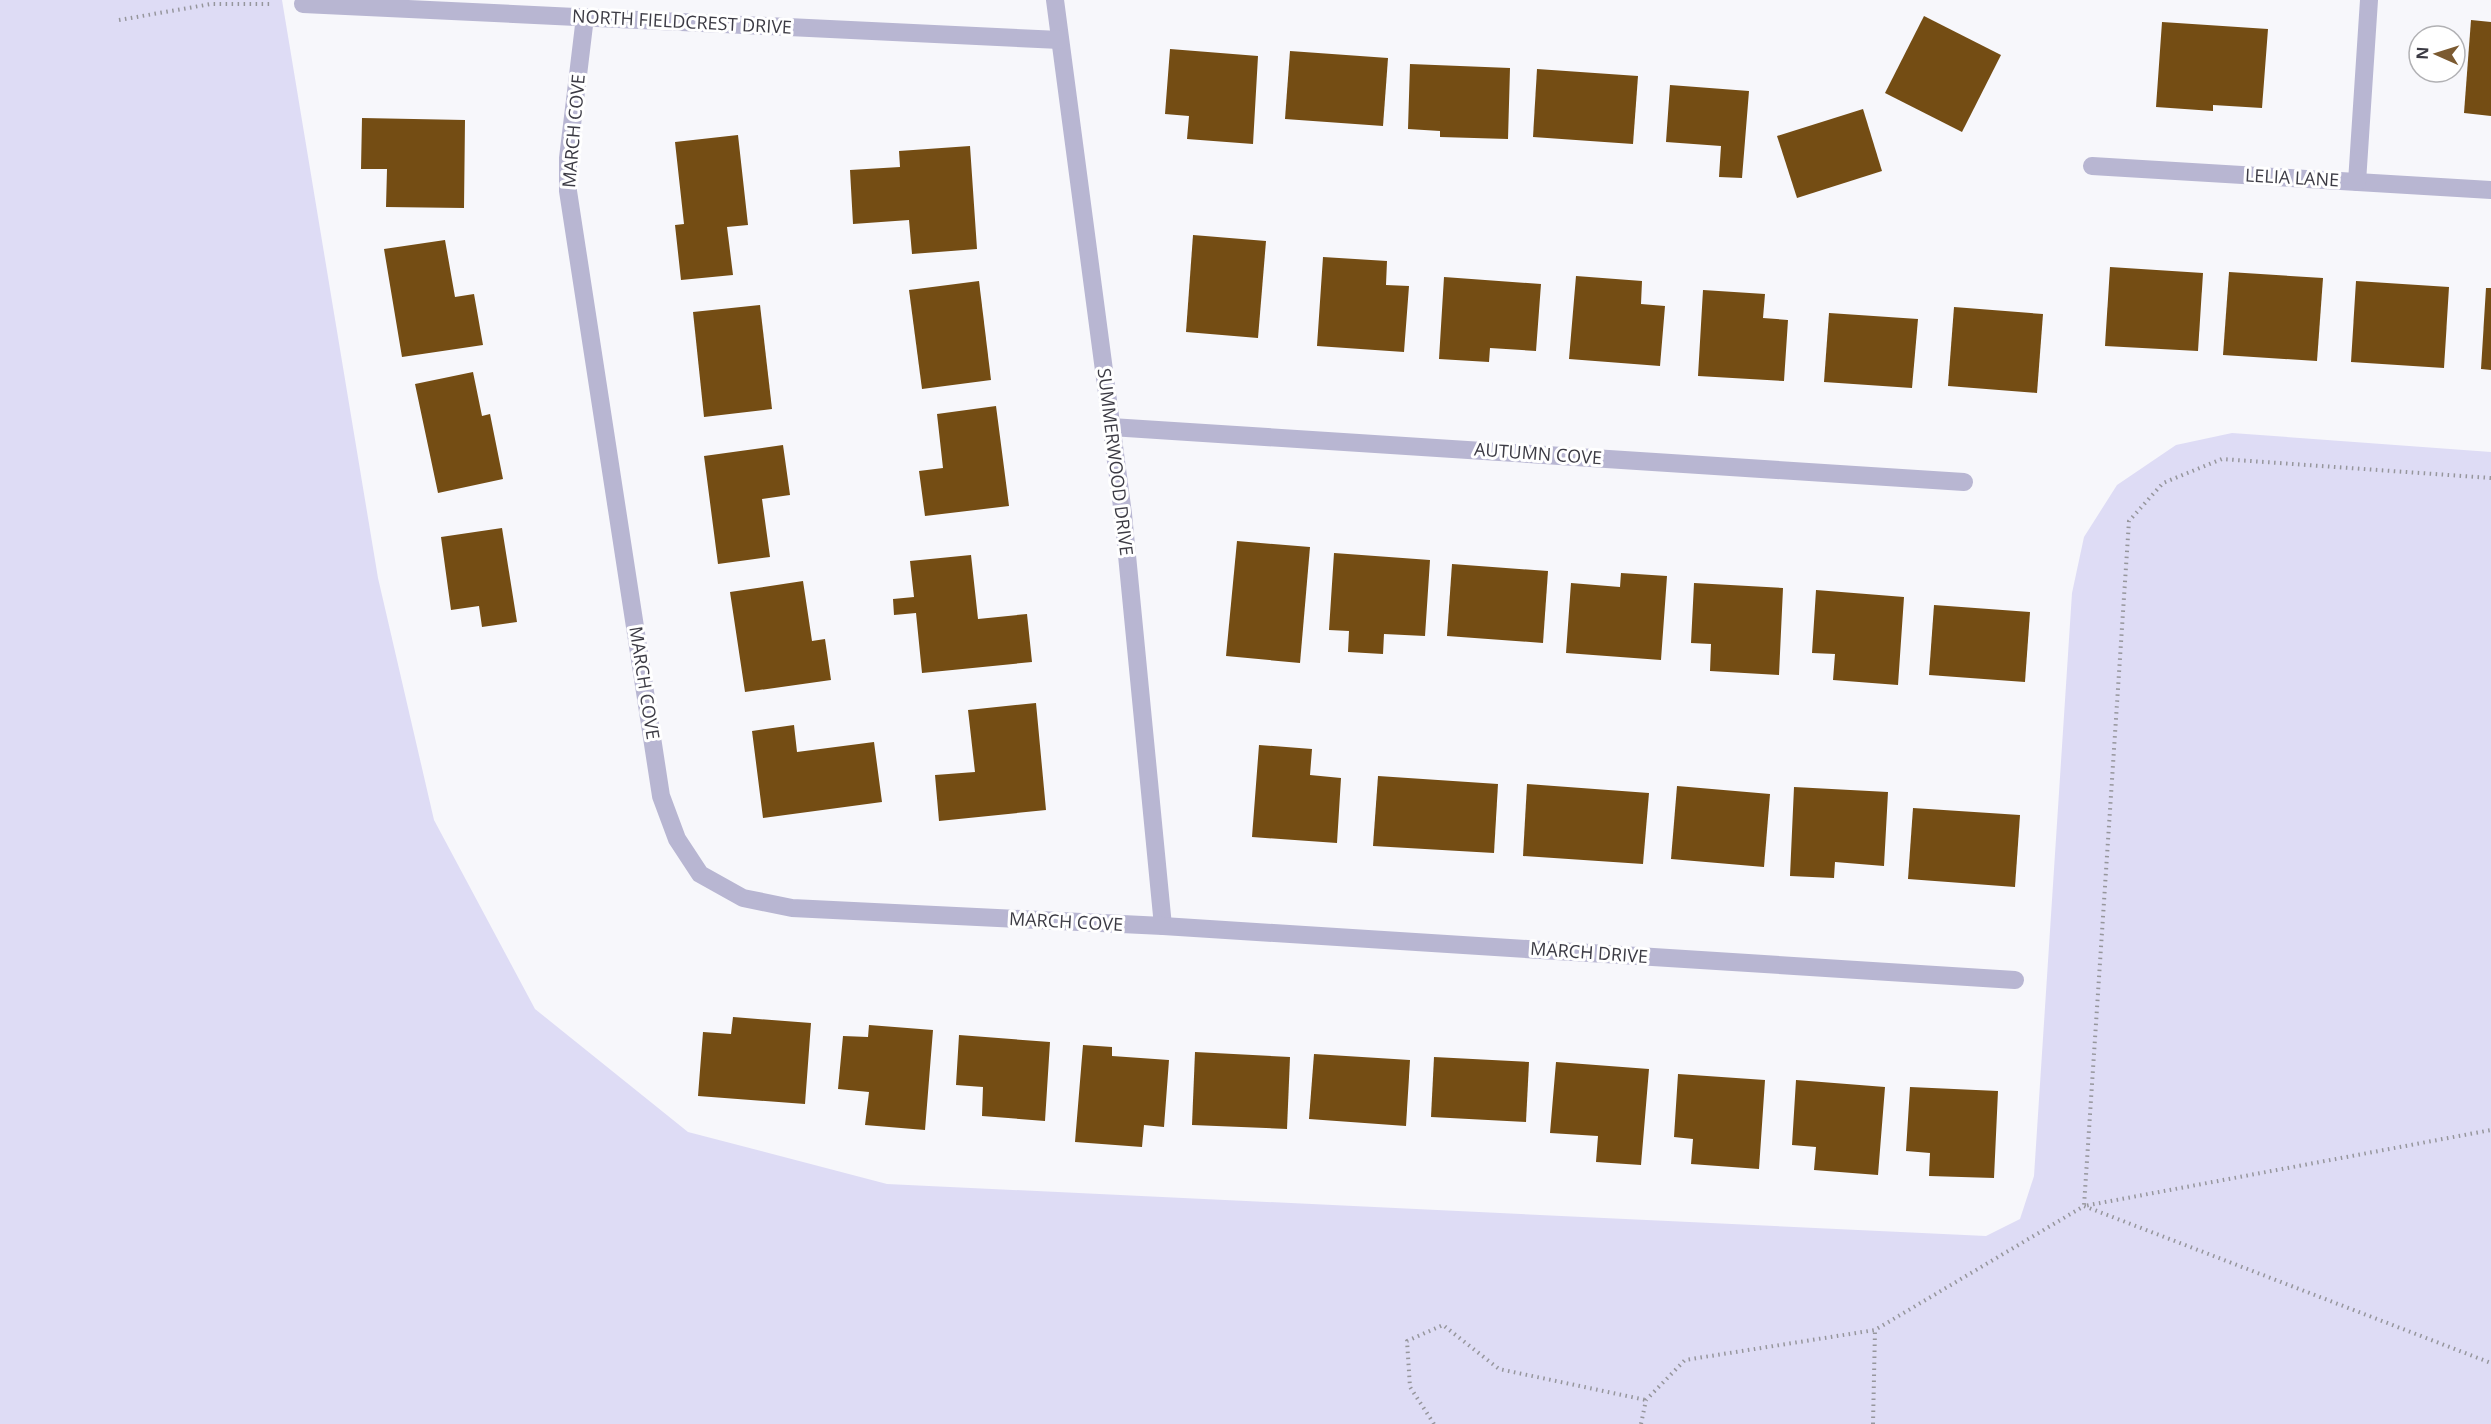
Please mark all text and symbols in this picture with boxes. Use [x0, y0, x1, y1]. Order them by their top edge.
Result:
street label: NORTH FIELDCREST DRIVE [572, 3, 793, 39]
north arrow [2407, 24, 2467, 84]
text: N [2411, 46, 2433, 60]
street label: MARCH COVE [556, 73, 590, 189]
street label: LELIA LANE [2244, 163, 2340, 191]
street label: SUMMERWOOD DRIVE [1093, 367, 1139, 557]
street label: AUTUMN COVE [1473, 437, 1603, 469]
street label: MARCH COVE [624, 625, 666, 741]
street label: MARCH COVE [1008, 906, 1124, 936]
street label: MARCH DRIVE [1529, 936, 1649, 968]

